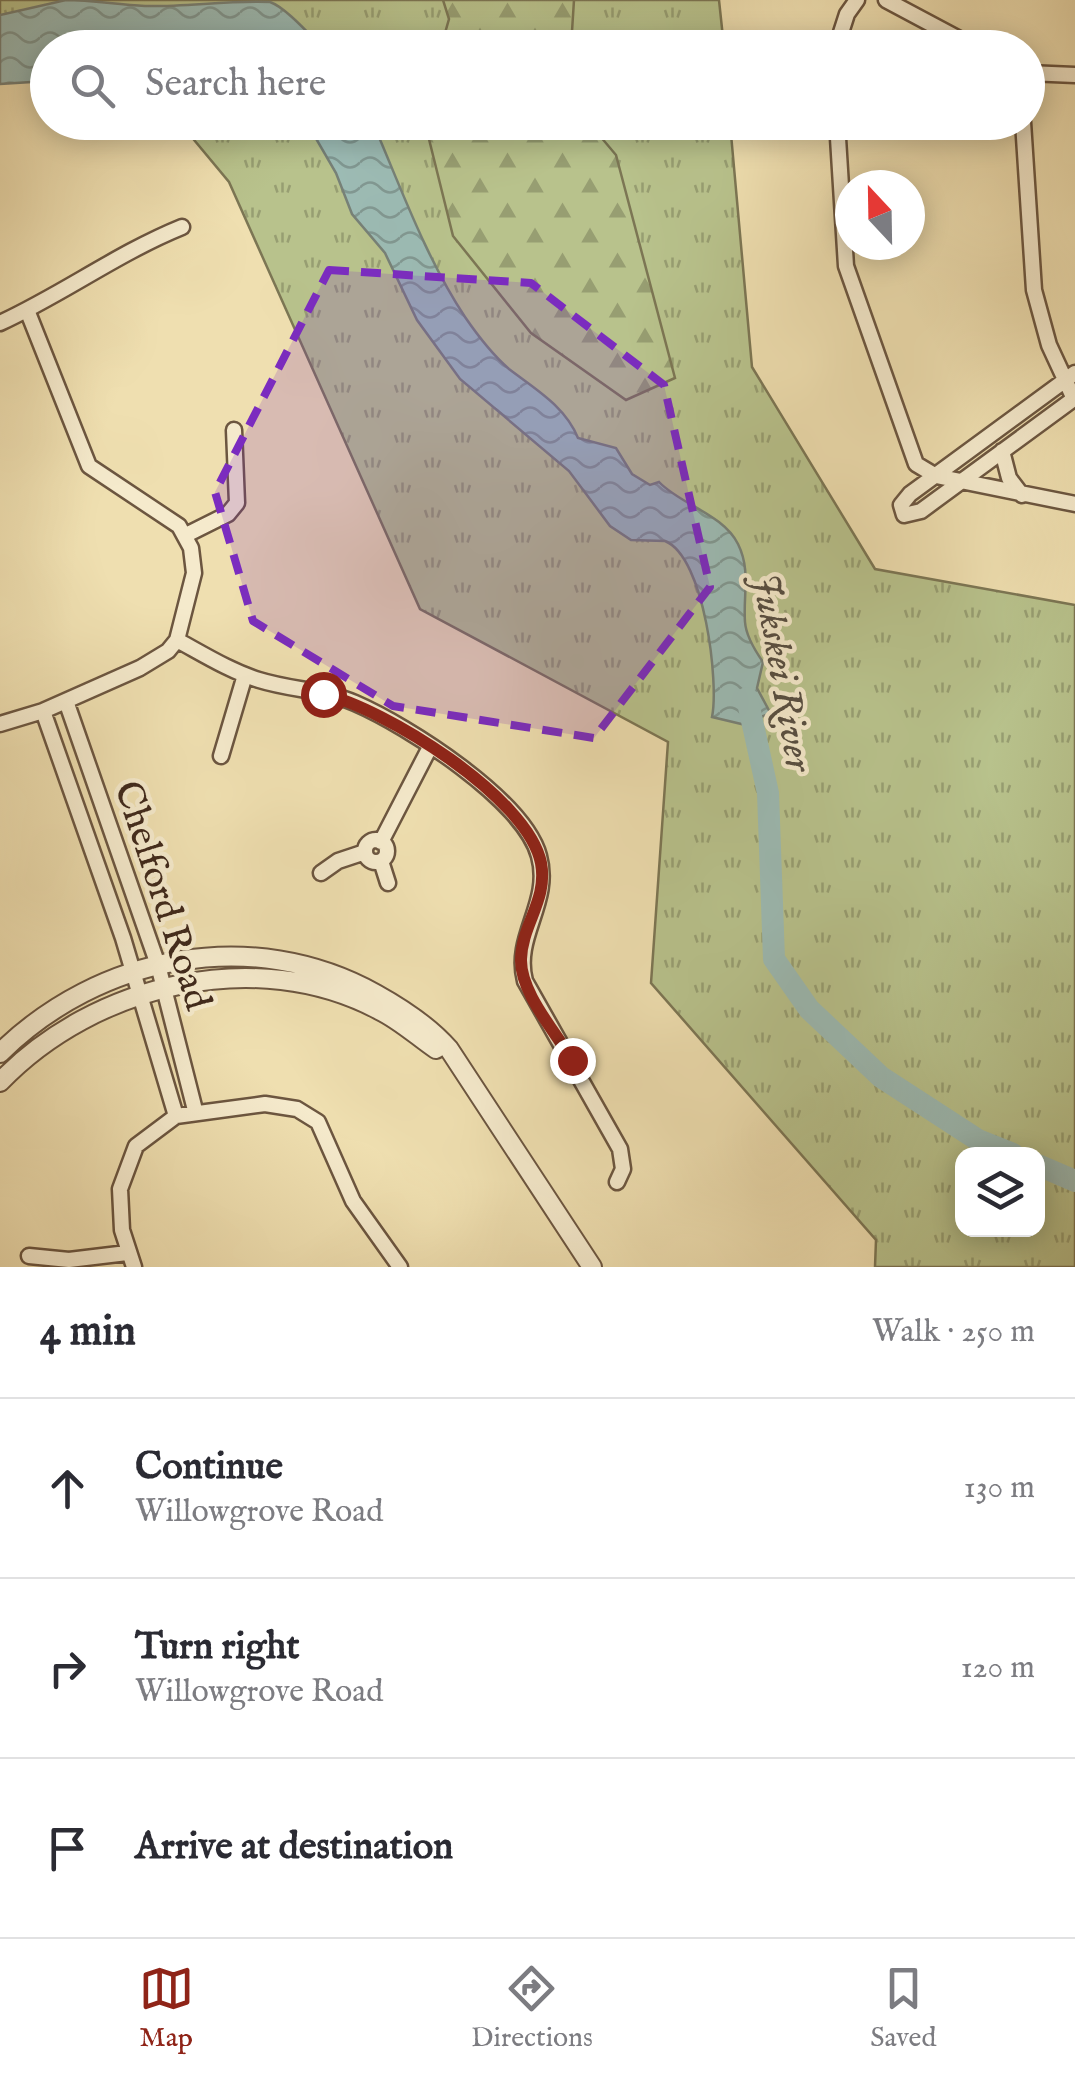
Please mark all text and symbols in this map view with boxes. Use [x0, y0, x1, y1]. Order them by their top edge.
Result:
search box [30, 30, 1045, 140]
icon: search [65, 58, 120, 113]
text: Search here [145, 61, 326, 109]
north arrow [835, 170, 925, 260]
water label: Jukskei River [738, 570, 823, 778]
route start [301, 672, 347, 718]
street label: Chelford Road [102, 776, 221, 1017]
route end [550, 1038, 596, 1084]
map controls [955, 1147, 1045, 1237]
button: layers [955, 1147, 1045, 1237]
text: 4 min [40, 1306, 136, 1359]
text: Walk · 250 m [872, 1312, 1035, 1353]
text: Continue [135, 1444, 283, 1492]
icon: ahead [40, 1461, 95, 1516]
text: 130 m [964, 1468, 1035, 1509]
text: Willowgrove Road [135, 1492, 383, 1533]
text: Turn right [135, 1624, 299, 1672]
icon: right [40, 1641, 95, 1696]
text: 120 m [961, 1648, 1035, 1689]
text: Willowgrove Road [135, 1672, 383, 1713]
icon: arrive [40, 1821, 95, 1876]
text: Arrive at destination [135, 1824, 453, 1872]
tab: Map [139, 1961, 194, 2056]
tab: Directions [471, 1961, 593, 2056]
tab: Saved [870, 1961, 936, 2056]

